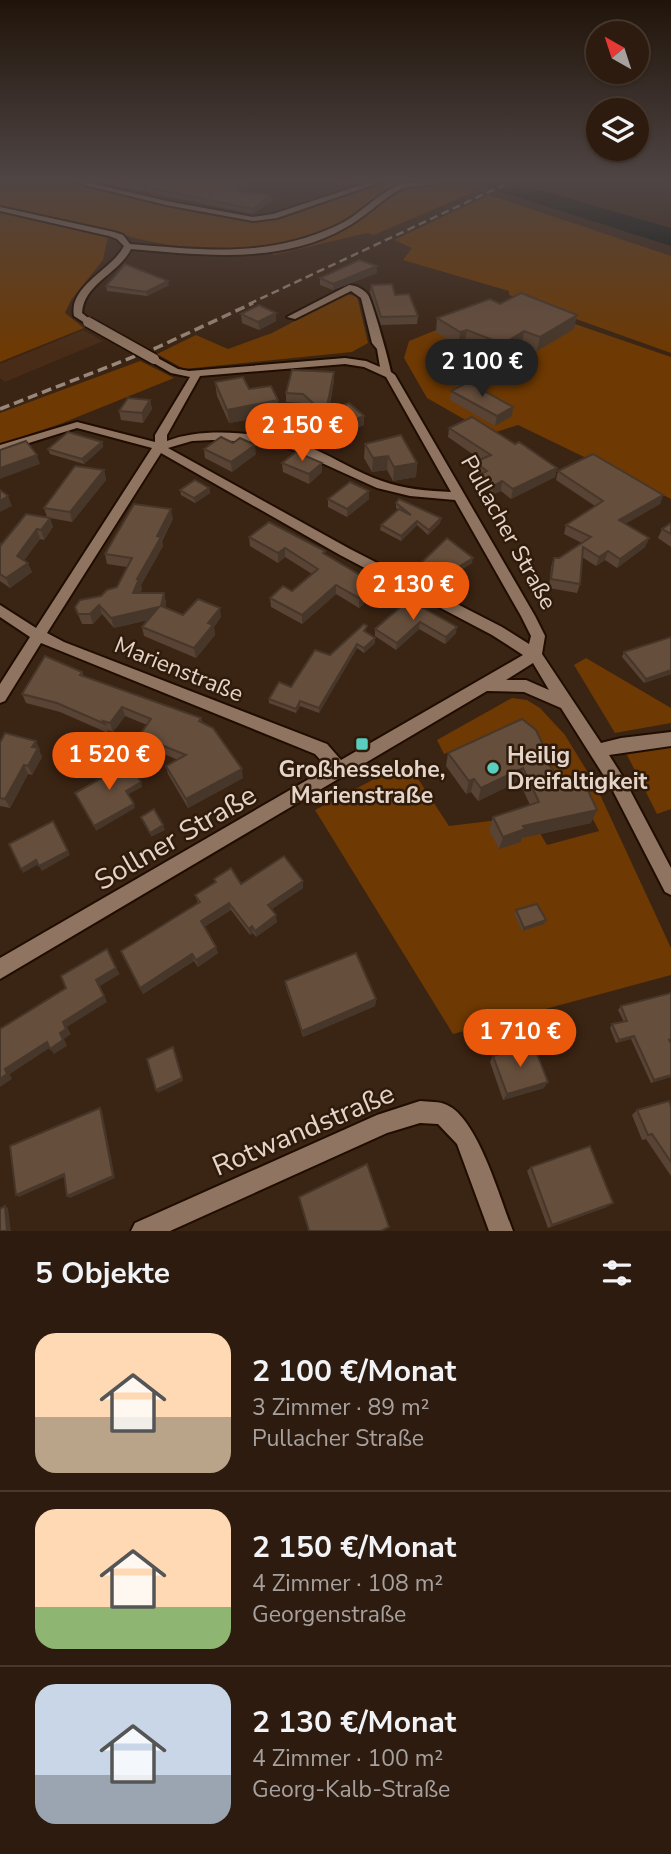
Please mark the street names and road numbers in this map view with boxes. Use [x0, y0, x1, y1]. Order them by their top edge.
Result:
street label: Pullacher Straße [453, 449, 564, 615]
street label: Marienstraße [110, 630, 248, 709]
street label: Sollner Straße [88, 776, 263, 900]
street label: Rotwandstraße [207, 1075, 400, 1185]

